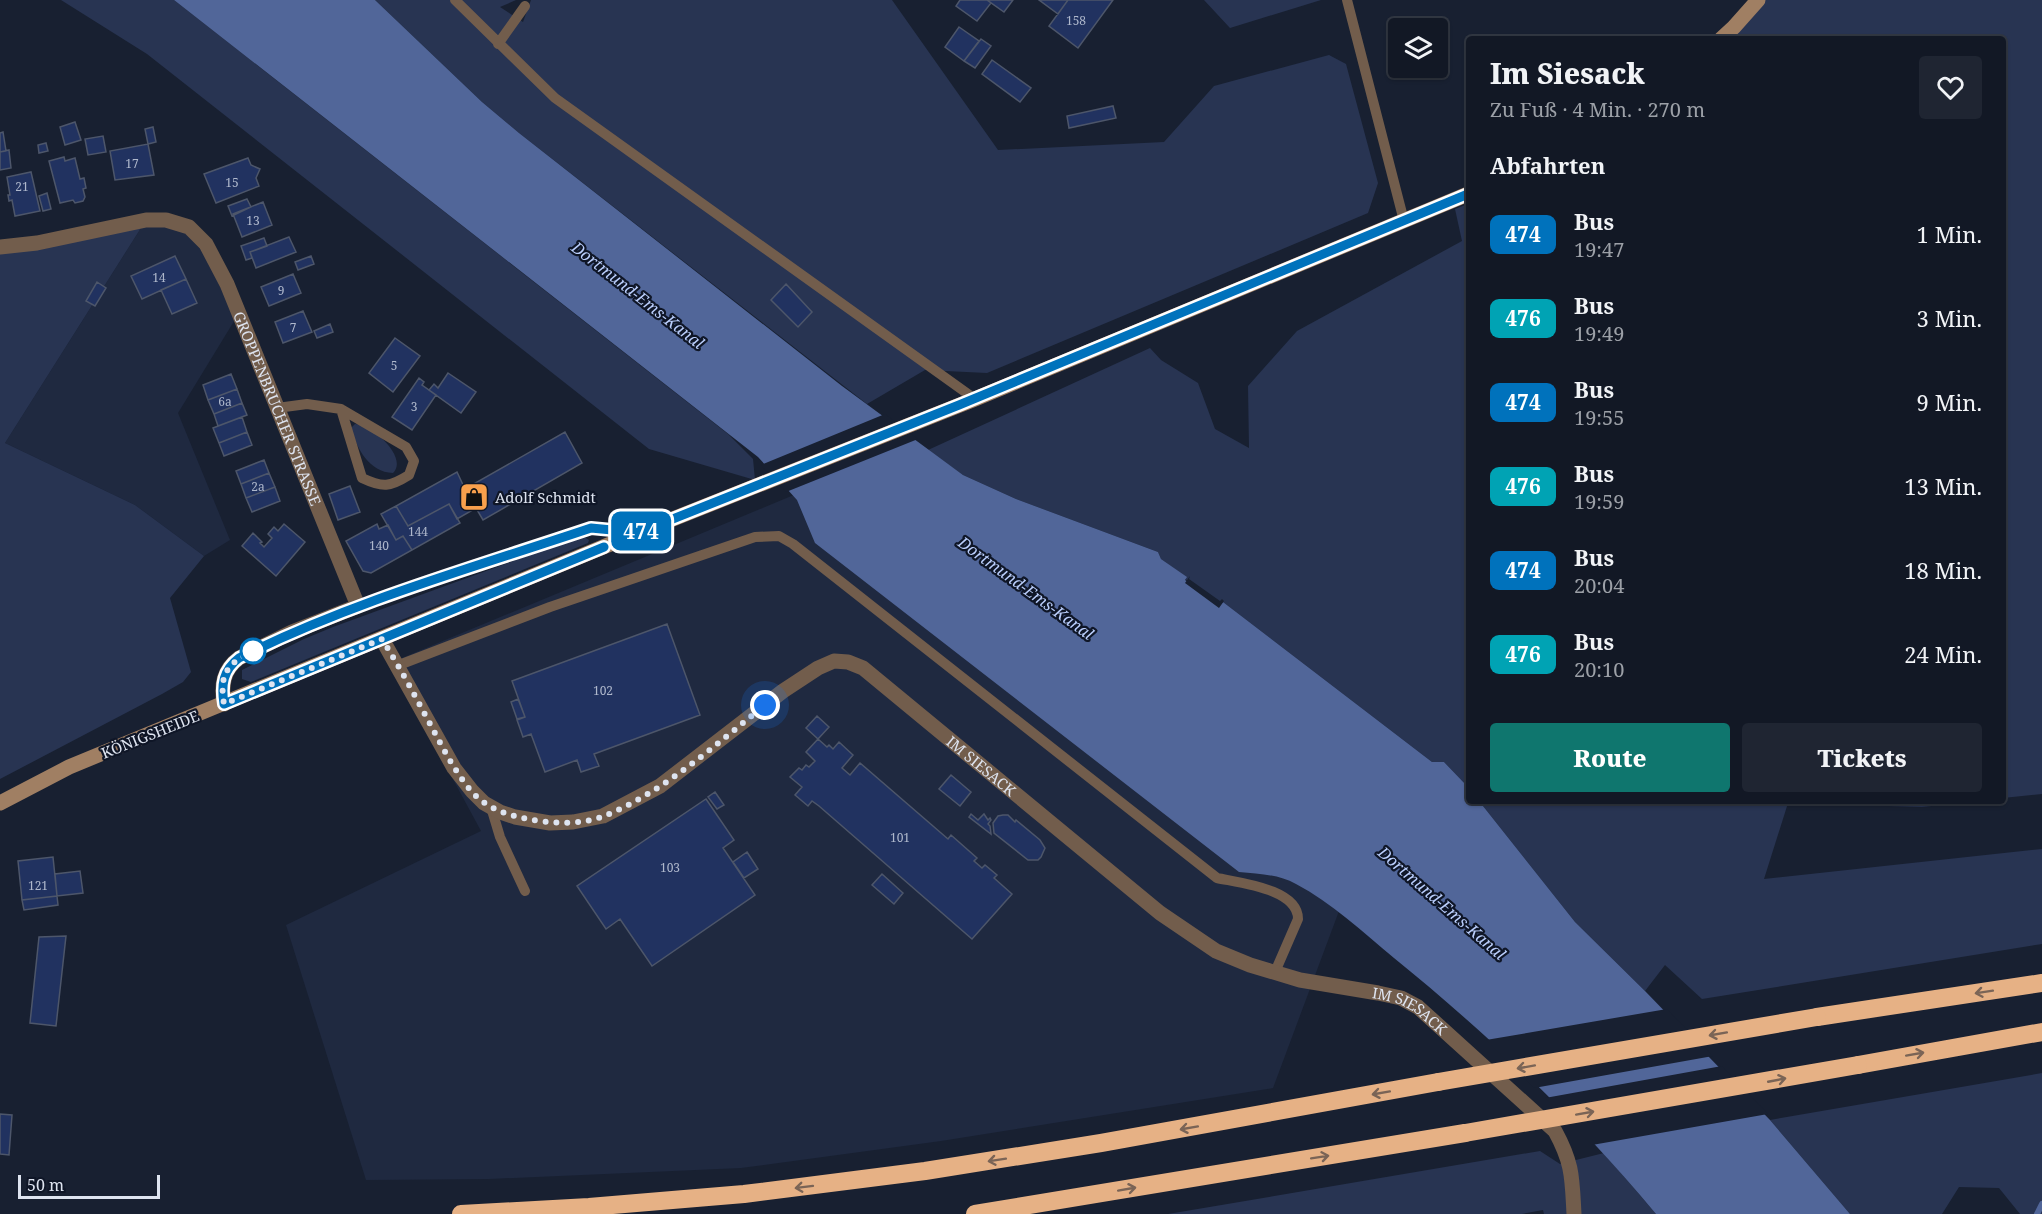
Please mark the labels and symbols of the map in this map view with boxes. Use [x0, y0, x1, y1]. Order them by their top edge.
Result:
house number: 158 [1066, 12, 1086, 29]
house number: 17 [125, 155, 139, 172]
house number: 15 [225, 174, 239, 191]
house number: 21 [15, 178, 29, 195]
house number: 13 [246, 212, 260, 229]
water label: Dortmund-Ems-Kanal [566, 236, 709, 354]
house number: 14 [152, 269, 166, 286]
house number: 9 [278, 282, 284, 299]
street label: GROPPENBRUCHER STRASSE [229, 308, 326, 508]
house number: 7 [290, 319, 297, 336]
house number: 5 [391, 357, 397, 374]
house number: 6a [218, 393, 232, 410]
house number: 3 [411, 398, 418, 415]
house number: 2a [251, 478, 265, 495]
shop icon: Adolf Schmidt [458, 481, 490, 513]
place label: Adolf Schmidt [495, 487, 596, 507]
line badge: 474 [606, 512, 676, 550]
house number: 144 [408, 523, 428, 540]
water label: Dortmund-Ems-Kanal [953, 531, 1098, 645]
house number: 140 [369, 537, 389, 554]
unlabelled marker [240, 638, 266, 664]
house number: 102 [593, 682, 613, 699]
your location [750, 690, 780, 720]
street label: KÖNIGSHEIDE [98, 705, 202, 763]
street label: IM SIESACK [942, 731, 1021, 801]
house number: 101 [890, 829, 910, 846]
water label: Dortmund-Ems-Kanal [1373, 841, 1511, 965]
house number: 103 [660, 859, 680, 876]
house number: 121 [28, 877, 48, 894]
street label: IM SIESACK [1371, 982, 1452, 1039]
one-way arrow [1975, 986, 1995, 997]
one-way arrow [1709, 1029, 1729, 1040]
one-way arrow [1905, 1049, 1925, 1060]
one-way arrow [1517, 1062, 1536, 1073]
one-way arrow [1767, 1074, 1787, 1085]
one-way arrow [1372, 1088, 1391, 1099]
one-way arrow [1575, 1107, 1595, 1118]
one-way arrow [1180, 1122, 1199, 1133]
one-way arrow [1309, 1151, 1329, 1162]
one-way arrow [987, 1155, 1007, 1166]
scale bar [18, 1172, 160, 1200]
one-way arrow [794, 1182, 814, 1193]
one-way arrow [1117, 1184, 1137, 1195]

